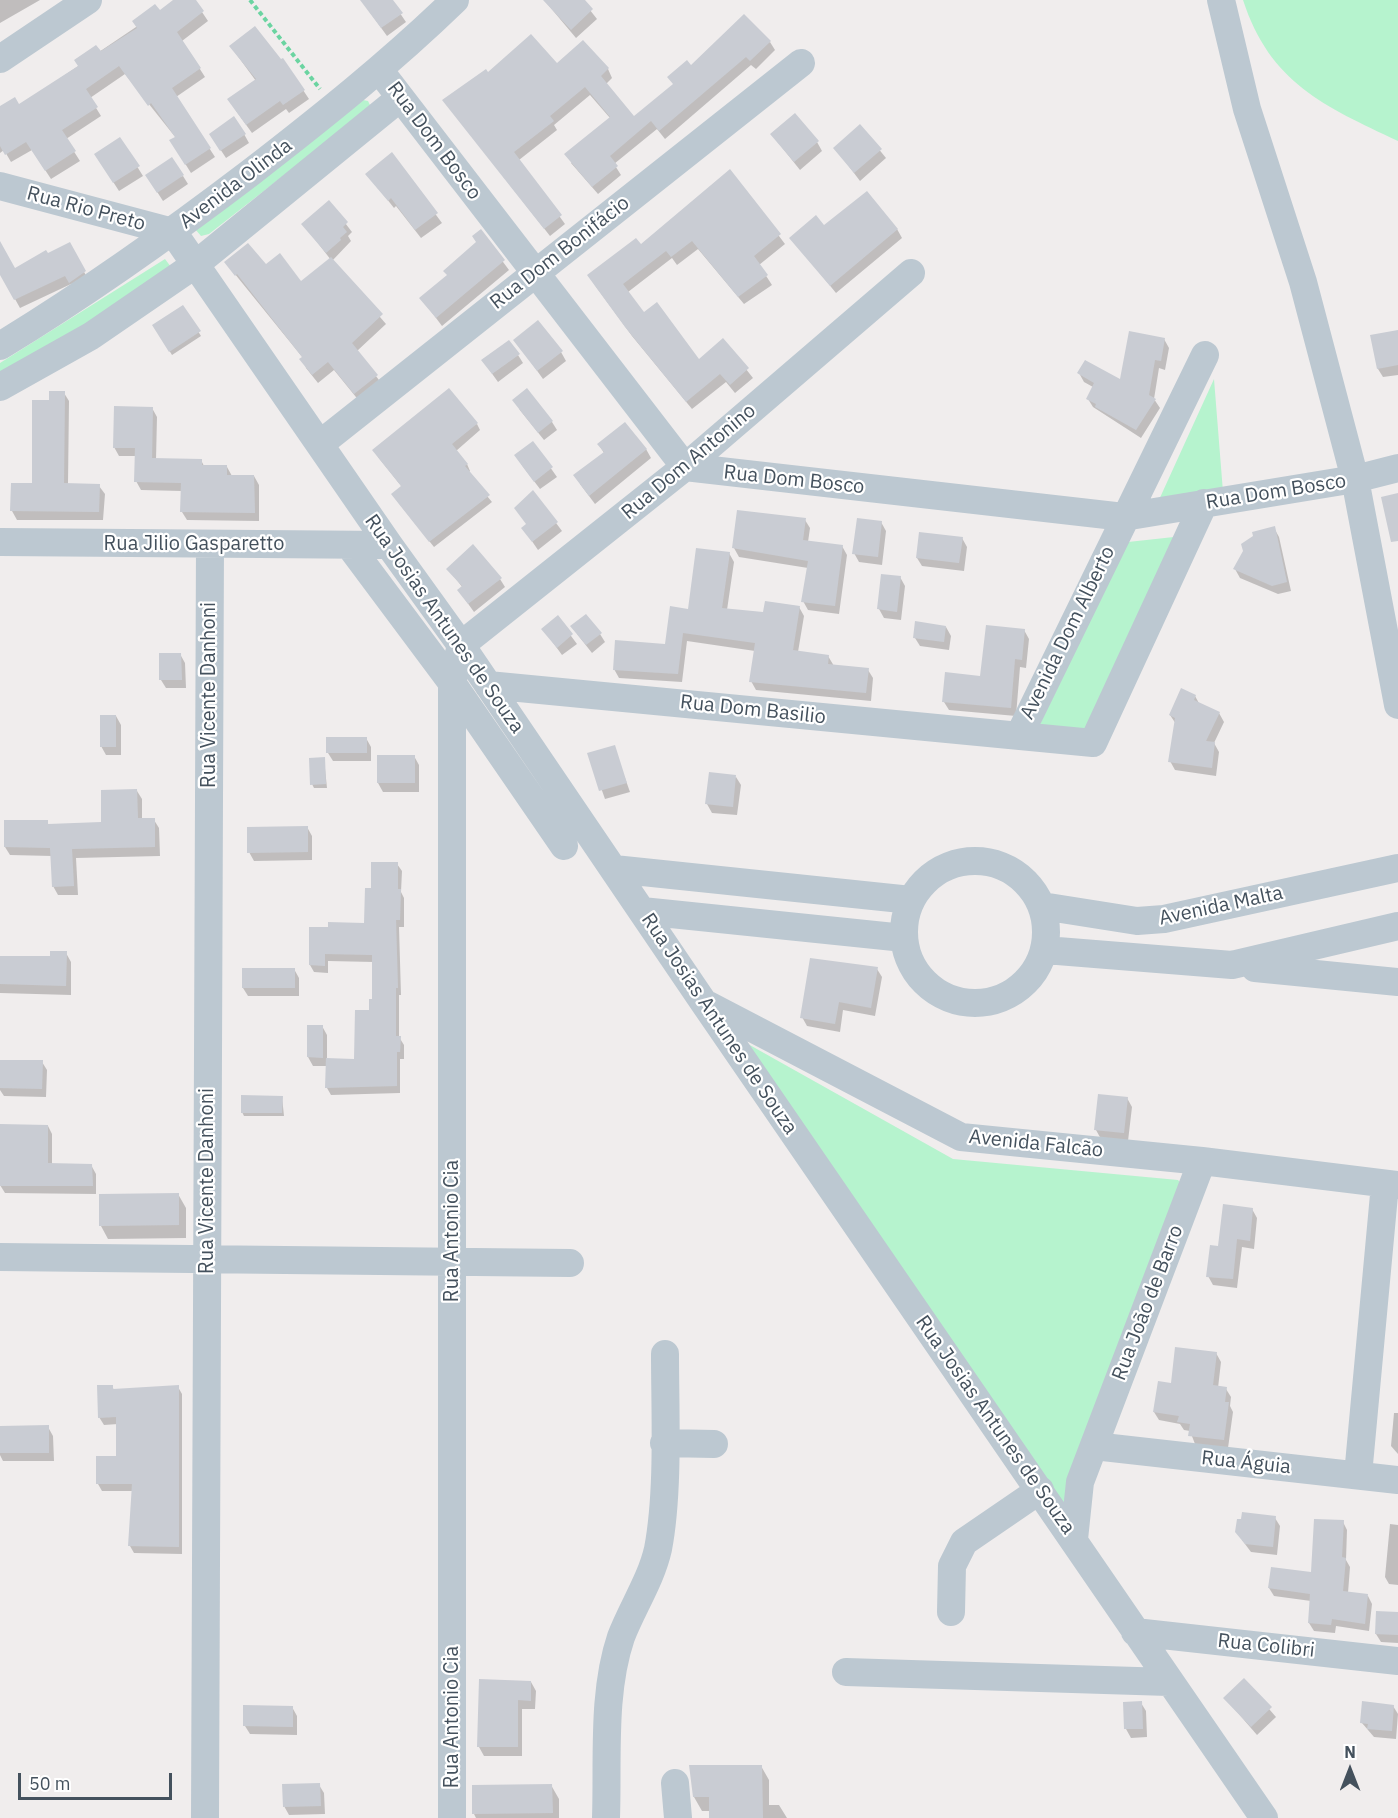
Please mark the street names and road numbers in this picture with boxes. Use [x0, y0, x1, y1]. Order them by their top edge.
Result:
street label: Rua Dom Bosco [382, 77, 486, 205]
street label: Avenida Olinda [175, 134, 297, 234]
street label: Rua Rio Preto [24, 182, 148, 236]
street label: Rua Dom Bonifácio [485, 191, 635, 315]
street label: Rua Dom Antonino [617, 399, 761, 525]
street label: Rua Dom Bosco [722, 461, 866, 499]
street label: Rua Dom Bosco [1204, 469, 1348, 515]
street label: Rua Josias Antunes de Souza [359, 510, 529, 738]
street label: Rua Jilio Gasparetto [104, 532, 284, 556]
street label: Avenida Dom Alberto [1016, 543, 1120, 723]
street label: Rua Vicente Danhoni [197, 602, 221, 788]
street label: Rua Dom Basilio [679, 690, 827, 730]
street label: Avenida Malta [1157, 881, 1285, 931]
street label: Rua Josias Antunes de Souza [636, 909, 802, 1139]
street label: Rua Vicente Danhoni [195, 1088, 219, 1274]
street label: Avenida Falcão [968, 1125, 1104, 1163]
street label: Rua Antonio Cia [440, 1160, 464, 1302]
street label: Rua João de Barro [1107, 1222, 1189, 1384]
street label: Rua Josias Antunes de Souza [910, 1311, 1080, 1539]
street label: Rua Águia [1200, 1446, 1292, 1480]
street label: Rua Colibri [1216, 1629, 1316, 1663]
street label: Rua Antonio Cia [440, 1646, 464, 1788]

